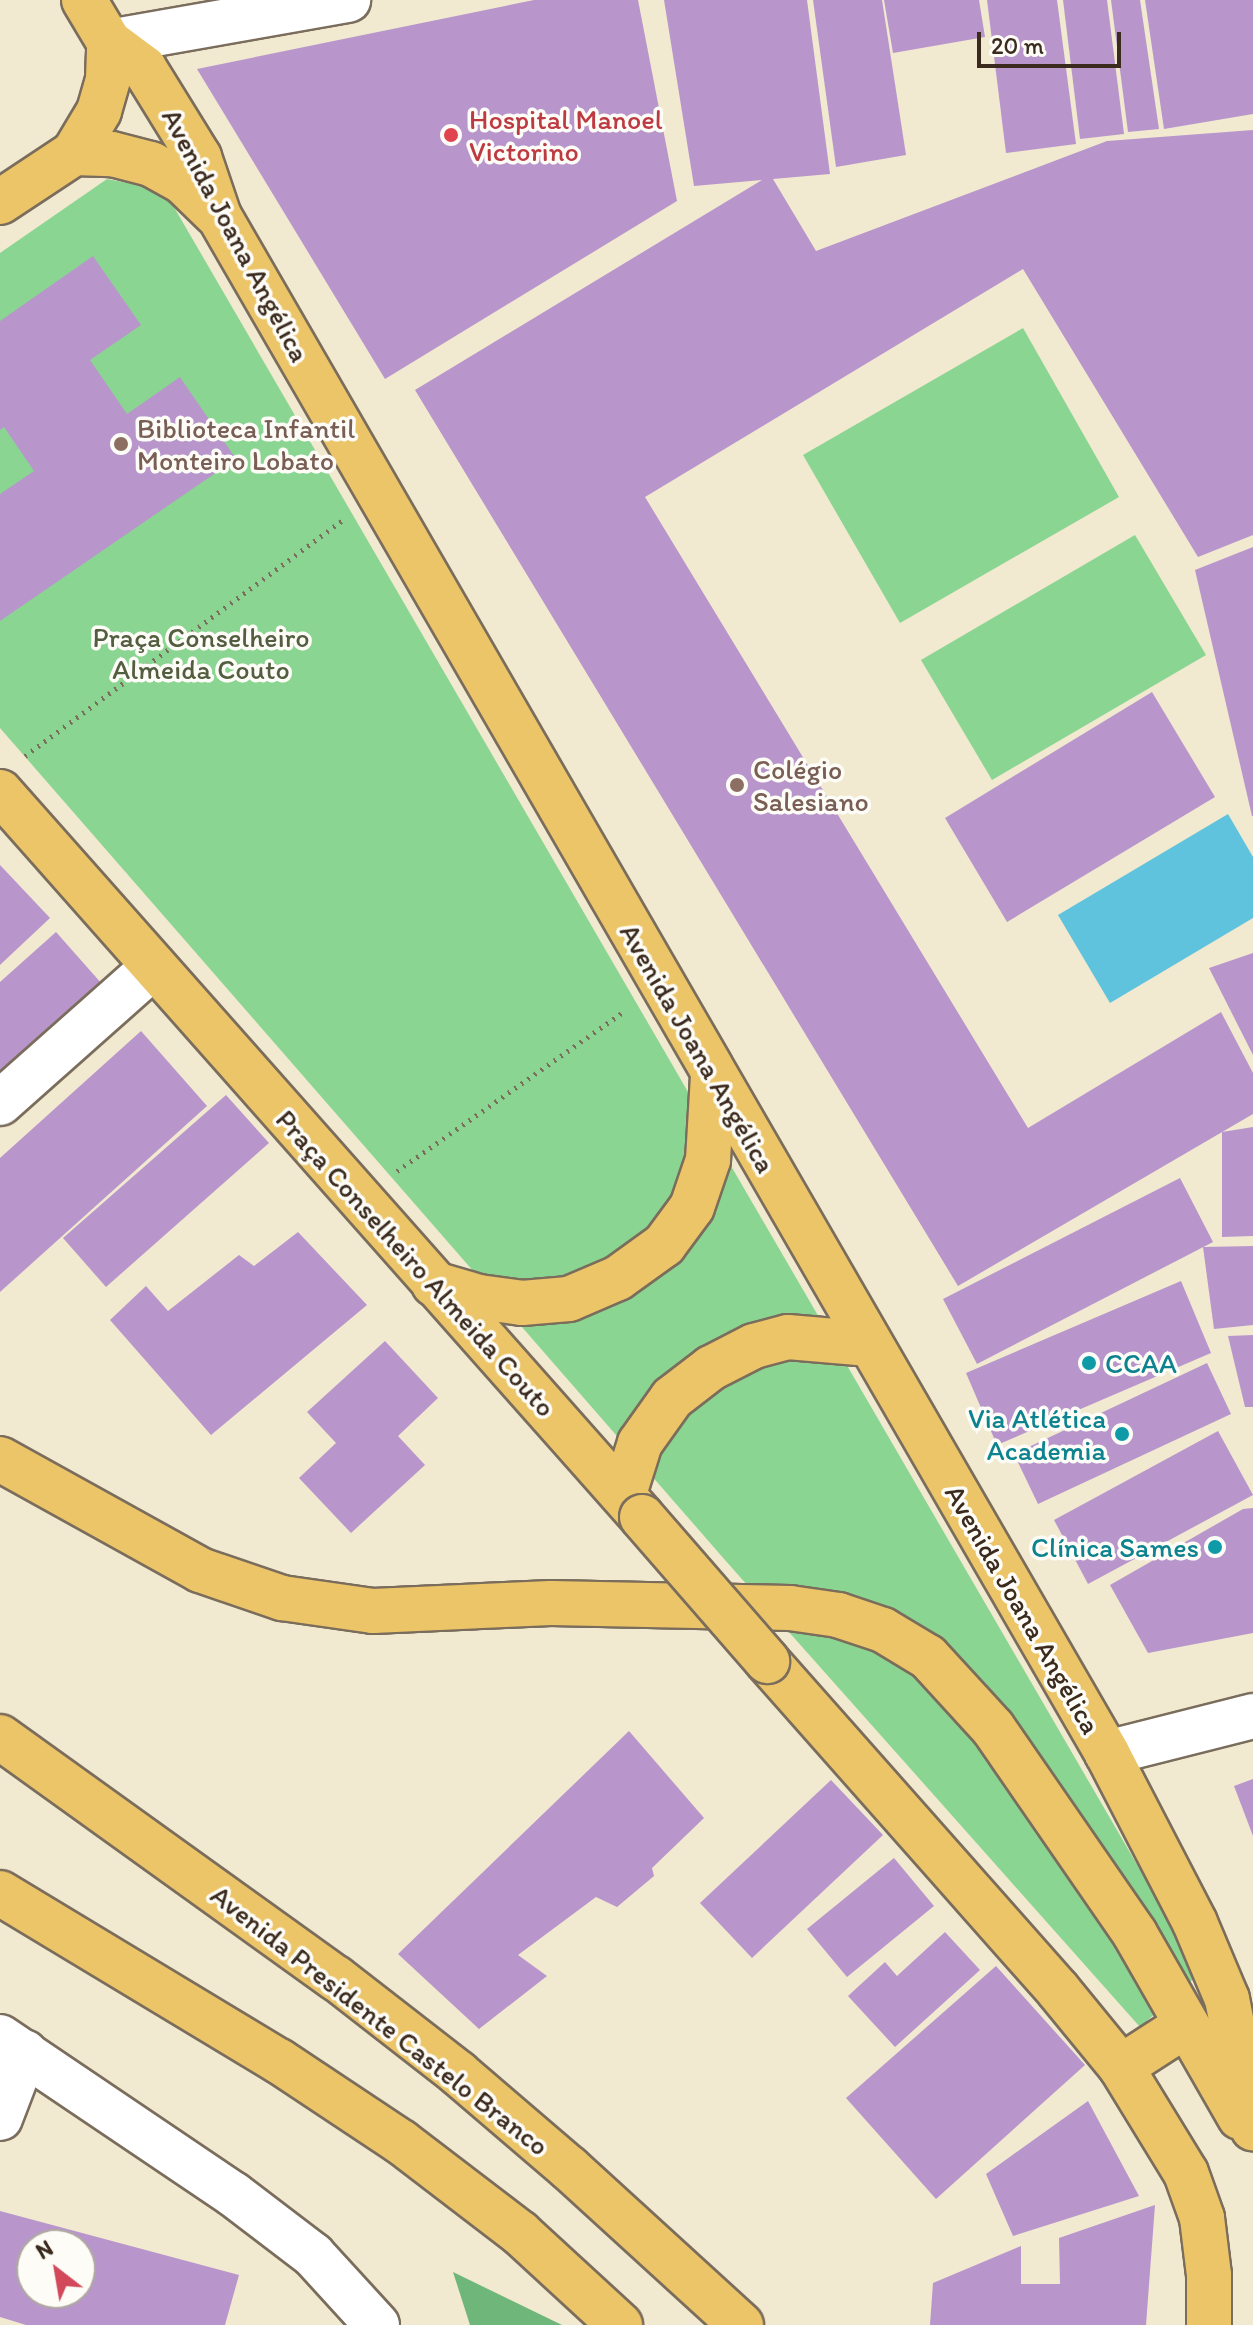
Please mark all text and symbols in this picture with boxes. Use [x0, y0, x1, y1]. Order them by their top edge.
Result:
scale bar [981, 16, 1125, 66]
text: 20 m [991, 31, 1044, 60]
street label: Avenida Joana Angélica [155, 102, 317, 368]
place label: Hospital Manoel Victorino [469, 102, 663, 168]
marker: Hospital Manoel Victorino [440, 124, 462, 146]
place label: Biblioteca Infantil Monteiro Lobato [137, 411, 356, 477]
marker: Biblioteca Infantil Monteiro Lobato [112, 435, 130, 453]
park label: Praça Conselheiro Almeida Couto [92, 620, 310, 686]
place label: Colégio Salesiano [753, 752, 869, 818]
marker: Colégio Salesiano [728, 776, 746, 794]
street label: Avenida Joana Angélica [613, 917, 783, 1179]
street label: Praça Conselheiro Almeida Couto [269, 1103, 563, 1423]
place label: CCAA [1105, 1346, 1177, 1380]
marker: CCAA [1080, 1354, 1098, 1372]
place label: Via Atlética Academia [968, 1401, 1106, 1467]
marker: Via Atlética Academia [1113, 1425, 1131, 1443]
street label: Avenida Joana Angélica [938, 1478, 1108, 1740]
place label: Clínica Sames [1031, 1530, 1199, 1564]
marker: Clínica Sames [1206, 1538, 1224, 1556]
street label: Avenida Presidente Castelo Branco [204, 1877, 556, 2163]
north arrow [16, 2229, 96, 2309]
text: N [31, 2234, 58, 2265]

